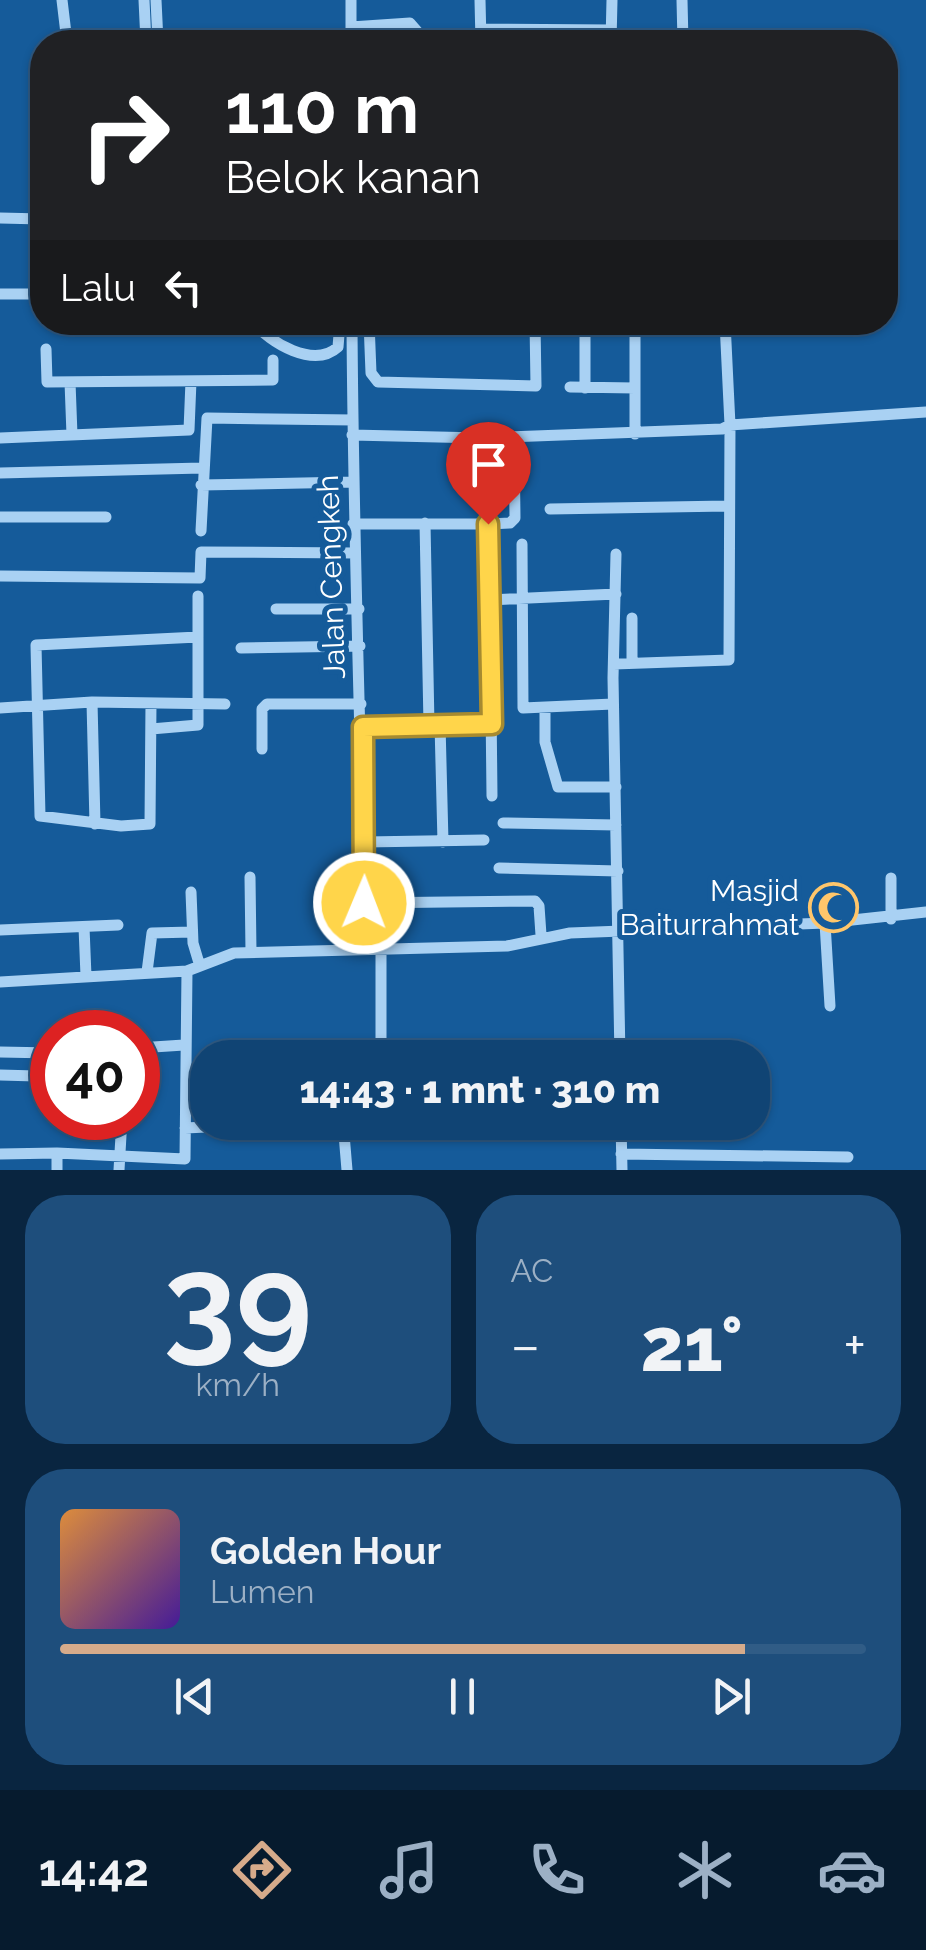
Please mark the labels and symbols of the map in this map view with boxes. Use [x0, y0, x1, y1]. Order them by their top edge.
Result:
pin [446, 422, 531, 525]
street label: Jalan Cengkeh [310, 474, 352, 680]
position arrow [312, 851, 416, 955]
place label: Masjid Baiturrahmat [620, 873, 799, 942]
mosque icon: Masjid Baiturrahmat [808, 881, 860, 933]
speed limit sign: 40 [30, 1010, 160, 1140]

